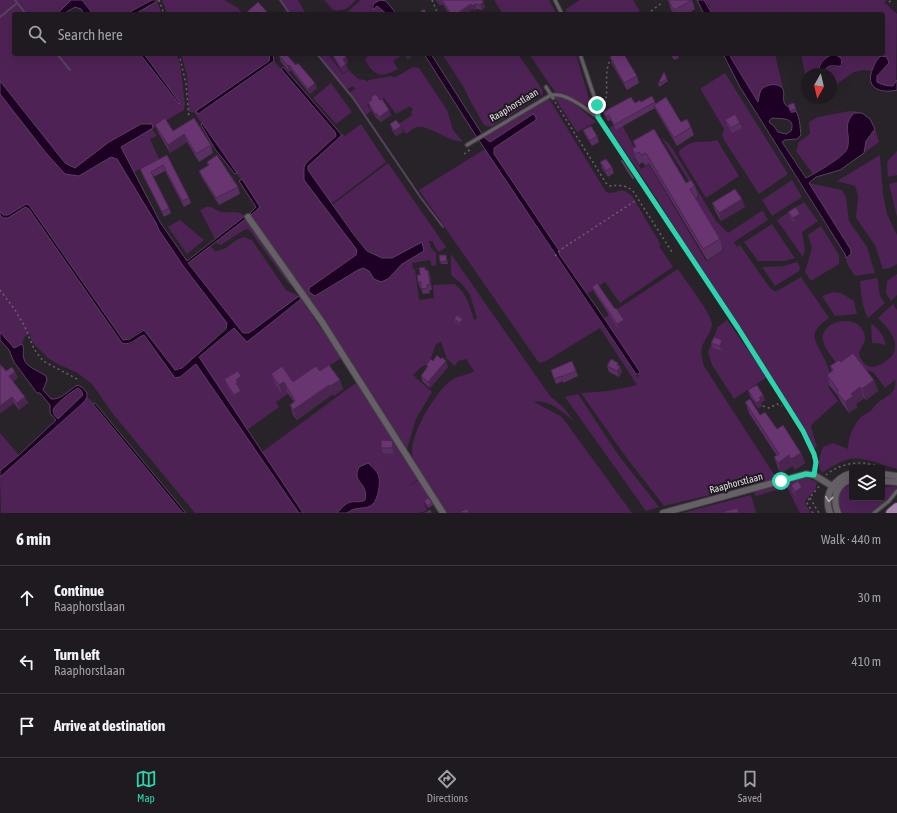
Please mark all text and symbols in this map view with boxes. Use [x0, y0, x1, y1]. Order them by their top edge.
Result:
search box [12, 12, 885, 56]
icon: search [26, 23, 48, 45]
text: Search here [58, 26, 123, 43]
north arrow [801, 68, 837, 104]
street label: Raaphorstlaan [488, 86, 540, 124]
route end [588, 96, 606, 114]
map controls [849, 465, 885, 501]
button: layers [849, 465, 885, 501]
street label: Raaphorstlaan [708, 471, 764, 495]
route start [772, 472, 790, 490]
one-way arrow [824, 496, 833, 503]
text: 6 min [16, 529, 51, 549]
text: Walk · 440 m [821, 532, 881, 547]
text: Continue [54, 582, 104, 599]
icon: ahead [16, 587, 38, 609]
text: 30 m [858, 590, 881, 605]
text: Raaphorstlaan [54, 599, 125, 614]
text: Turn left [54, 646, 100, 663]
icon: left [16, 651, 38, 673]
text: 410 m [852, 654, 881, 669]
text: Raaphorstlaan [54, 663, 125, 678]
icon: arrive [16, 715, 38, 737]
text: Arrive at destination [54, 717, 165, 734]
tab: Map [135, 768, 157, 804]
tab: Directions [427, 768, 468, 804]
tab: Saved [738, 768, 762, 804]

